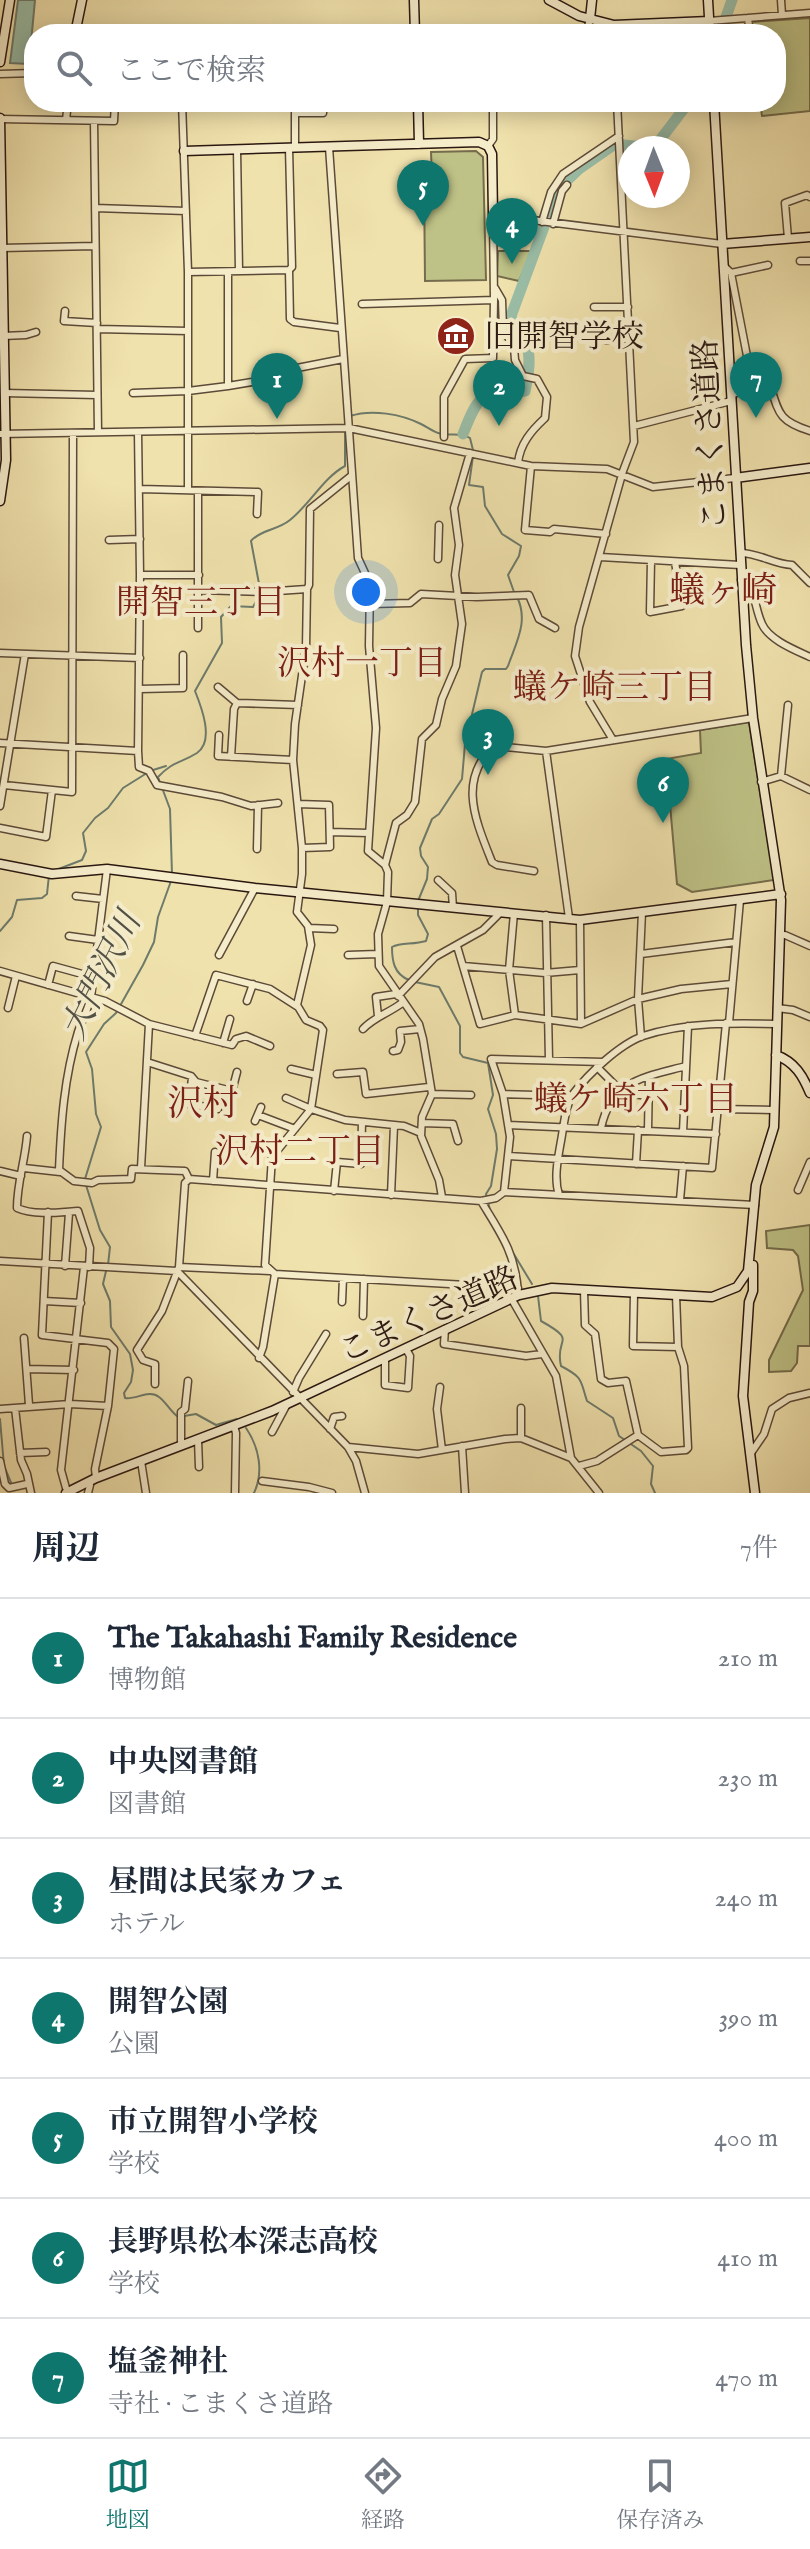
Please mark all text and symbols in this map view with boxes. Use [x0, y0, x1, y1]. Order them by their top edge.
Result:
search box [24, 24, 786, 112]
icon: search [52, 46, 96, 90]
text: ここで検索 [116, 53, 266, 91]
north arrow [618, 136, 690, 208]
pin: 5 [397, 160, 449, 226]
pin: 4 [486, 198, 538, 264]
museum icon: 旧開智学校 [435, 315, 477, 357]
place label: 旧開智学校 [484, 318, 644, 359]
street label: こまくさ道路 [686, 338, 737, 532]
pin: 7 [730, 352, 782, 418]
pin: 1 [251, 353, 303, 419]
pin: 2 [473, 360, 525, 426]
district label: 蟻ヶ崎 [669, 569, 777, 615]
your location [346, 572, 386, 612]
district label: 開智三丁目 [116, 582, 286, 625]
district label: 沢村一丁目 [277, 643, 447, 686]
district label: 蟻ケ崎三丁目 [513, 667, 717, 710]
pin: 3 [462, 709, 514, 775]
pin: 6 [637, 757, 689, 823]
water label: 大門沢川 [53, 902, 153, 1047]
district label: 蟻ケ崎六丁目 [534, 1079, 738, 1122]
district label: 沢村 [167, 1082, 239, 1128]
district label: 沢村二丁目 [215, 1131, 385, 1174]
street label: こまくさ道路 [333, 1259, 525, 1374]
text: 周辺 [32, 1528, 100, 1571]
text: 7件 [740, 1532, 778, 1565]
text: The Takahashi Family Residence [108, 1620, 517, 1658]
text: 1 [53, 1642, 63, 1675]
text: 210 m [718, 1642, 778, 1675]
text: 博物館 [108, 1664, 186, 1697]
text: 中央図書館 [108, 1744, 258, 1782]
text: 2 [52, 1762, 64, 1795]
text: 230 m [718, 1762, 778, 1795]
text: 図書館 [108, 1788, 186, 1821]
text: 昼間は民家カフェ [108, 1864, 347, 1902]
text: 3 [53, 1882, 63, 1915]
text: 240 m [715, 1882, 778, 1915]
text: ホテル [108, 1908, 185, 1941]
text: 開智公園 [108, 1984, 228, 2022]
text: 4 [52, 2002, 64, 2035]
text: 390 m [718, 2002, 778, 2035]
text: 公園 [108, 2028, 160, 2061]
text: 市立開智小学校 [108, 2104, 318, 2142]
text: 5 [53, 2122, 63, 2155]
text: 400 m [714, 2122, 778, 2155]
text: 学校 [108, 2148, 160, 2181]
text: 長野県松本深志高校 [108, 2224, 378, 2262]
text: 6 [53, 2242, 63, 2275]
text: 410 m [717, 2242, 778, 2275]
text: 学校 [108, 2268, 160, 2301]
text: 塩釜神社 [108, 2344, 228, 2382]
text: 7 [52, 2362, 64, 2395]
text: 470 m [715, 2362, 778, 2395]
text: 寺社 · こまくさ道路 [108, 2388, 333, 2421]
tab: 地図 [106, 2454, 150, 2535]
tab: 経路 [361, 2454, 405, 2535]
tab: 保存済み [616, 2454, 704, 2535]

